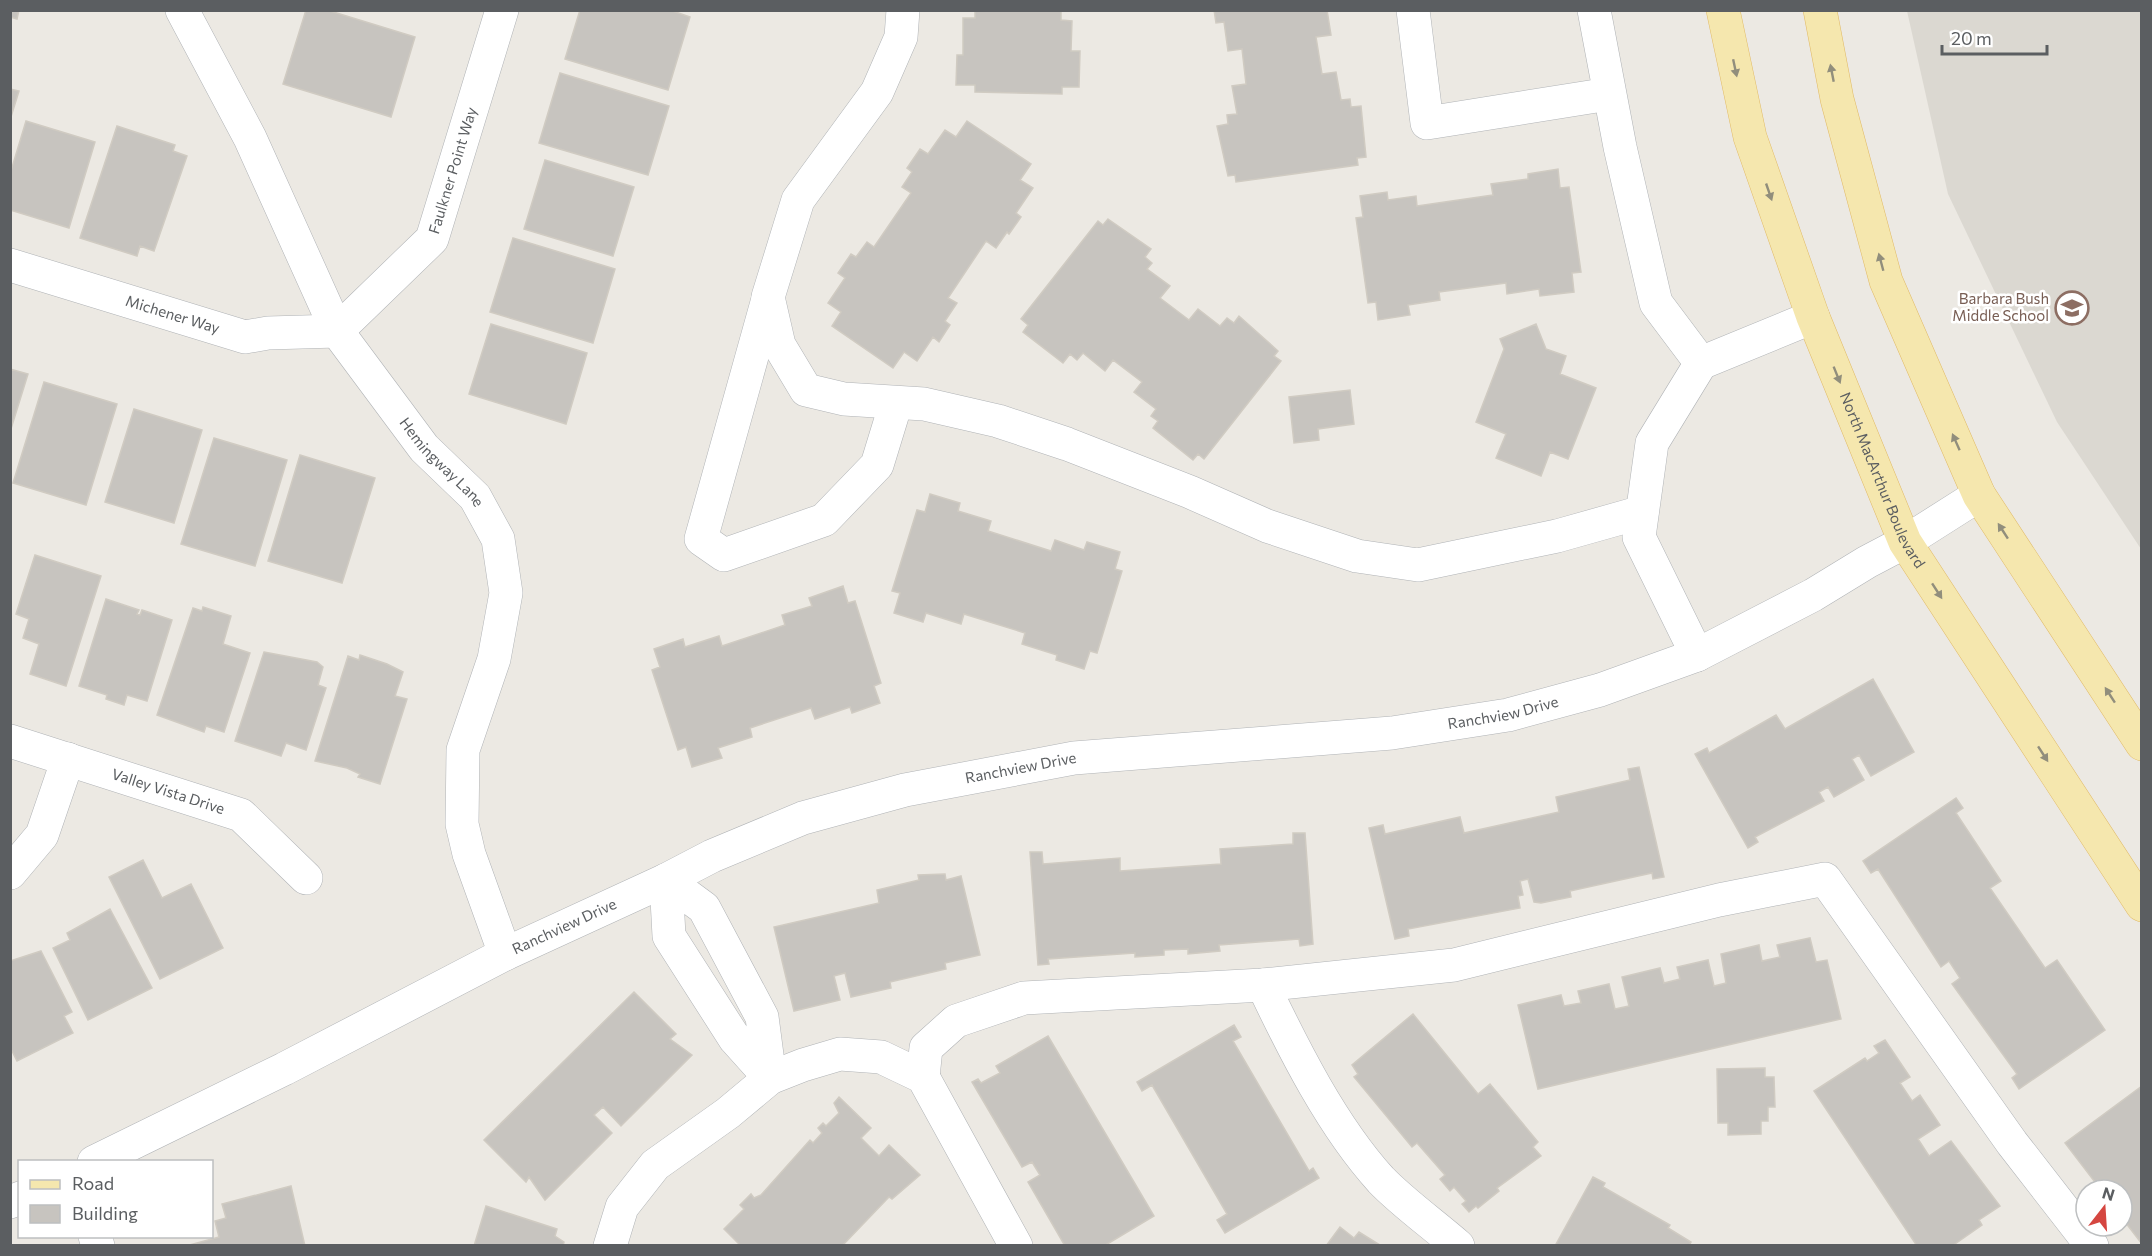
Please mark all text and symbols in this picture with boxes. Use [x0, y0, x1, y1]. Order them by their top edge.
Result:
scale bar [1942, 18, 2047, 56]
text: 20 m [1951, 27, 1992, 49]
one-way arrow [1731, 58, 1740, 77]
one-way arrow [1827, 64, 1836, 83]
street label: Faulkner Point Way [424, 104, 480, 236]
one-way arrow [1765, 184, 1775, 202]
one-way arrow [1876, 253, 1885, 271]
place label: Barbara Bush Middle School [1952, 289, 2049, 324]
school or university icon: Barbara Bush Middle School [2054, 290, 2090, 326]
street label: Michener Way [124, 291, 222, 337]
one-way arrow [1833, 366, 1842, 384]
street label: North MacArthur Boulevard [1837, 389, 1929, 571]
street label: Hemingway Lane [396, 414, 489, 510]
one-way arrow [1951, 432, 1961, 450]
one-way arrow [1997, 524, 2009, 540]
one-way arrow [1931, 583, 1942, 599]
one-way arrow [2104, 686, 2115, 703]
street label: Ranchview Drive [1446, 692, 1560, 732]
one-way arrow [2038, 746, 2049, 763]
street label: Ranchview Drive [964, 748, 1078, 786]
street label: Valley Vista Drive [110, 764, 227, 817]
street label: Ranchview Drive [509, 894, 619, 958]
legend [18, 1160, 213, 1238]
text: Road [72, 1172, 114, 1194]
north arrow [2074, 1178, 2134, 1238]
text: N [2100, 1182, 2117, 1204]
text: Building [72, 1202, 138, 1224]

